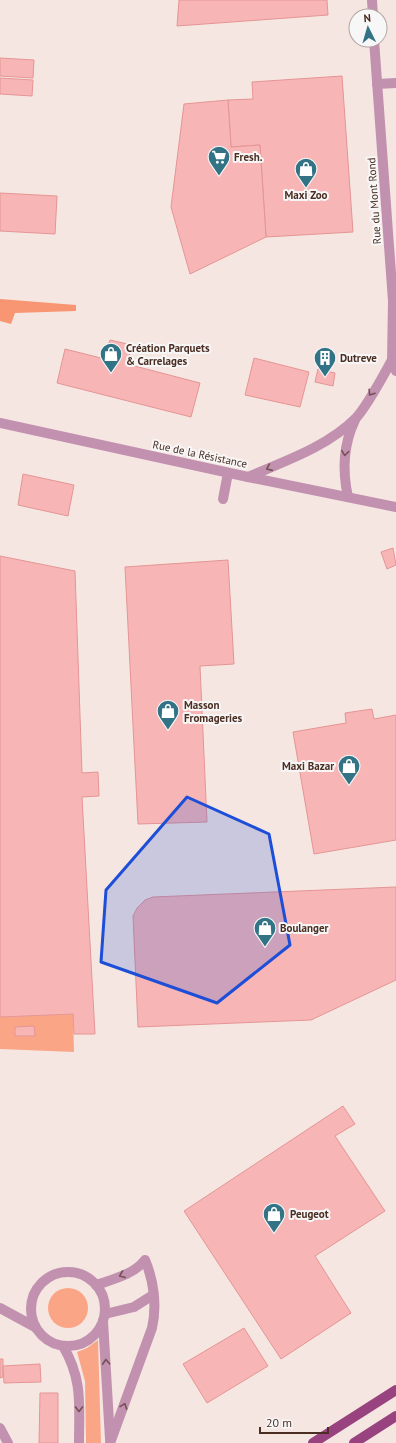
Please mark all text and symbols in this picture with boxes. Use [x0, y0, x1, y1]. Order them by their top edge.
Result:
north arrow [348, 8, 388, 48]
text: N [363, 11, 371, 25]
supermarket icon: Fresh. [206, 144, 232, 177]
place label: Fresh. [234, 150, 263, 164]
shop icon: Maxi Zoo [293, 156, 319, 189]
street label: Rue du Mont Rond [364, 157, 384, 245]
place label: Maxi Zoo [285, 188, 328, 202]
shop icon: Création Parquets & Carrelages [98, 341, 124, 374]
place label: Création Parquets & Carrelages [126, 341, 210, 368]
building icon: Dutreve [312, 345, 338, 378]
place label: Dutreve [340, 351, 377, 365]
one-way arrow [369, 389, 376, 396]
street label: Rue de la Résistance [151, 437, 249, 471]
one-way arrow [341, 450, 350, 457]
one-way arrow [265, 463, 273, 471]
shop icon: Masson Fromageries [155, 698, 181, 731]
place label: Masson Fromageries [184, 698, 243, 725]
shop icon: Maxi Bazar [336, 753, 362, 786]
place label: Maxi Bazar [282, 759, 334, 773]
shop icon: Boulanger [252, 915, 278, 948]
place label: Boulanger [280, 921, 328, 935]
shop icon: Peugeot [261, 1201, 287, 1234]
place label: Peugeot [290, 1207, 329, 1221]
one-way arrow [119, 1271, 126, 1279]
one-way arrow [101, 1359, 110, 1365]
one-way arrow [119, 1403, 127, 1410]
one-way arrow [75, 1406, 83, 1412]
scale bar [260, 1409, 328, 1435]
text: 20 m [266, 1415, 292, 1430]

